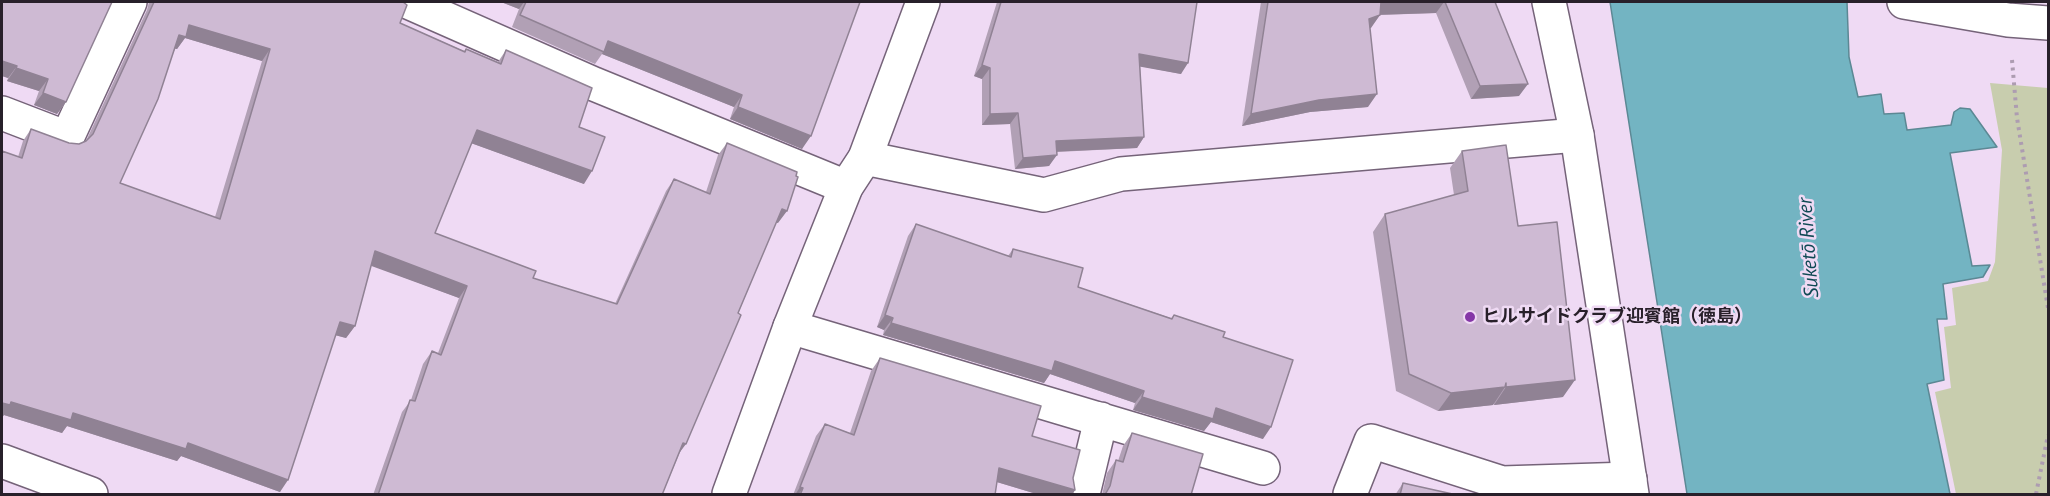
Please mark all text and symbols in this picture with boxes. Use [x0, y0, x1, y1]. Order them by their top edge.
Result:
water label: Suketō River [1794, 197, 1824, 299]
place label: ヒルサイドクラブ迎賓館（徳島） [1482, 306, 1752, 328]
marker: ヒルサイドクラブ迎賓館（徳島） [1463, 310, 1477, 324]

